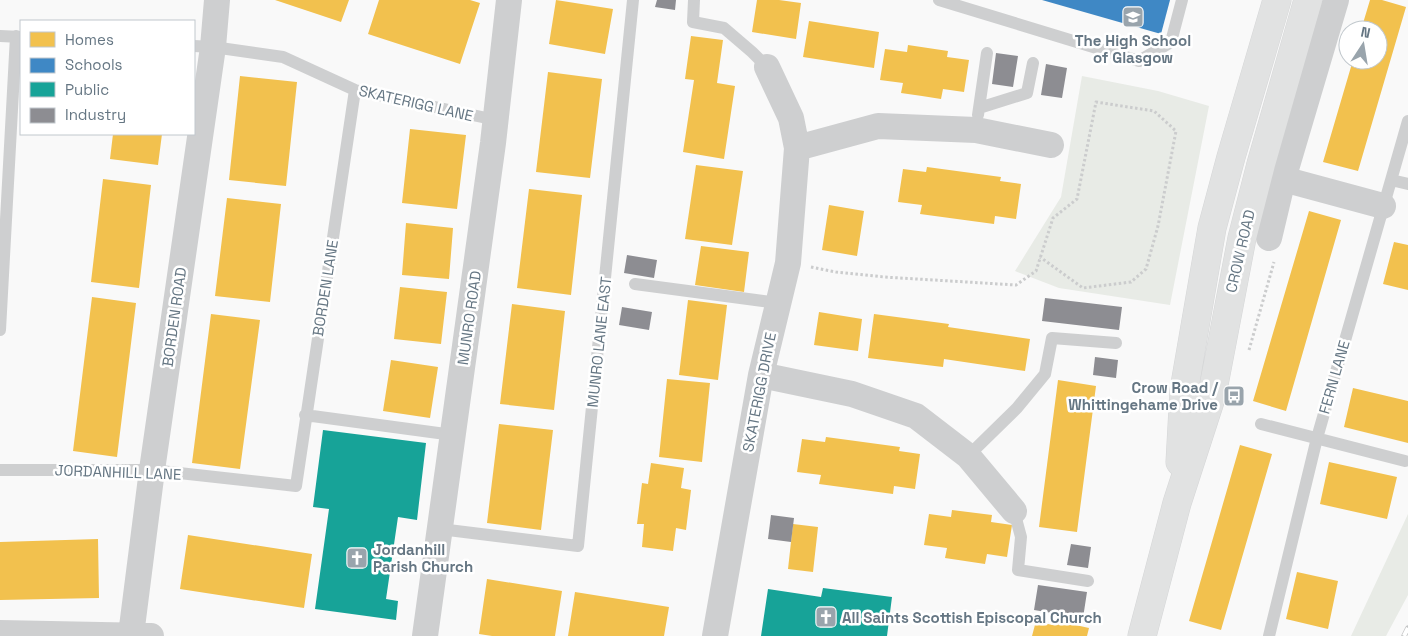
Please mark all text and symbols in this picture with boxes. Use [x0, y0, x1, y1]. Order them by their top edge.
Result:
school or university icon: The High School of Glasgow [1121, 5, 1145, 29]
legend [20, 20, 195, 135]
north arrow [1338, 20, 1388, 70]
text: N [1359, 23, 1372, 42]
text: Homes [65, 30, 114, 49]
place label: The High School of Glasgow [1075, 31, 1191, 67]
text: Schools [65, 55, 123, 74]
text: Public [65, 80, 109, 99]
street label: SKATERIGG LANE [357, 81, 475, 125]
text: Industry [65, 105, 126, 124]
street label: CROW ROAD [1221, 208, 1259, 294]
street label: BORDEN LANE [308, 238, 342, 338]
street label: BORDEN ROAD [158, 266, 190, 368]
street label: MUNRO ROAD [453, 270, 485, 366]
street label: MUNRO LANE EAST [583, 275, 615, 408]
street label: SKATERIGG DRIVE [738, 331, 780, 453]
street label: FERN LANE [1314, 338, 1354, 416]
place label: Crow Road / Whittingehame Drive [1068, 378, 1219, 414]
bus stop icon: Crow Road / Whittingehame Drive [1222, 384, 1246, 408]
street label: JORDANHILL LANE [54, 460, 182, 484]
place label: Jordanhill Parish Church [373, 540, 473, 576]
church icon: Jordanhill Parish Church [345, 546, 369, 570]
church icon: All Saints Scottish Episcopal Church [814, 605, 838, 629]
place label: All Saints Scottish Episcopal Church [842, 608, 1102, 627]

